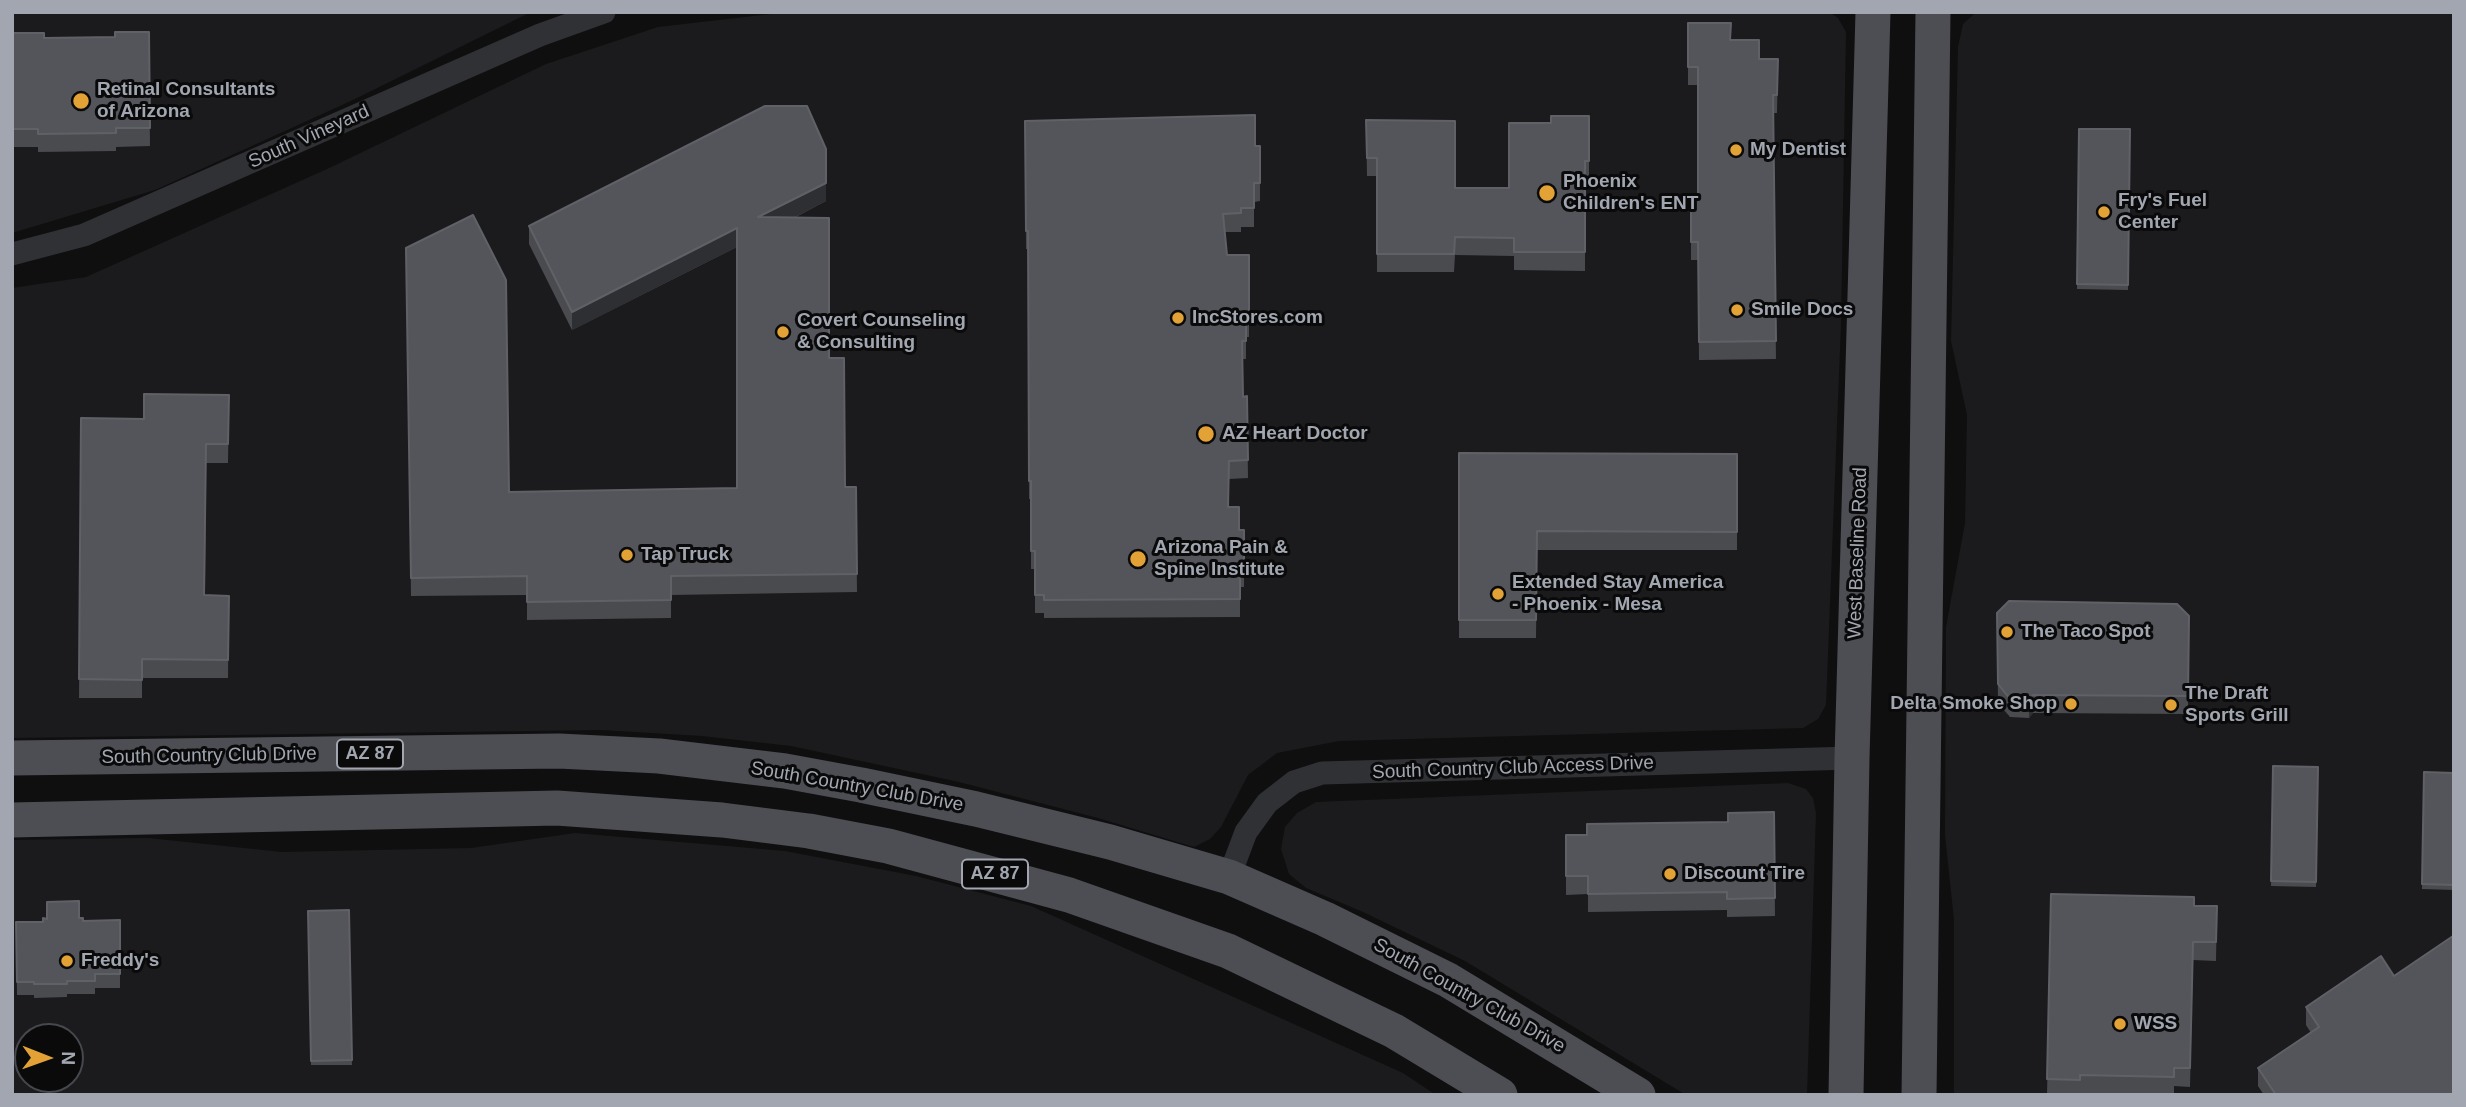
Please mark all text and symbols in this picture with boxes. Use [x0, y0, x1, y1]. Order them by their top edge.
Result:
place label: Retinal Consultants of Arizona [97, 79, 275, 123]
marker: Retinal Consultants of Arizona [71, 91, 91, 111]
street label: South Vineyard [245, 100, 373, 174]
place label: My Dentist [1750, 139, 1846, 161]
marker: My Dentist [1728, 142, 1744, 158]
place label: Phoenix Children's ENT [1563, 171, 1698, 215]
marker: Phoenix Children's ENT [1537, 183, 1557, 203]
place label: Fry's Fuel Center [2118, 190, 2207, 234]
marker: Fry's Fuel Center [2096, 204, 2112, 220]
place label: Smile Docs [1751, 299, 1853, 321]
marker: Smile Docs [1729, 302, 1745, 318]
place label: IncStores.com [1192, 307, 1323, 329]
place label: Covert Counseling & Consulting [797, 310, 966, 354]
marker: IncStores.com [1170, 310, 1186, 326]
marker: Covert Counseling & Consulting [775, 324, 791, 340]
place label: AZ Heart Doctor [1222, 423, 1368, 445]
marker: AZ Heart Doctor [1196, 424, 1216, 444]
street label: West Baseline Road [1844, 467, 1872, 639]
place label: Arizona Pain & Spine Institute [1154, 537, 1288, 581]
place label: Tap Truck [641, 544, 729, 566]
marker: Tap Truck [619, 547, 635, 563]
marker: Arizona Pain & Spine Institute [1128, 549, 1148, 569]
place label: Extended Stay America - Phoenix - Mesa [1512, 572, 1723, 616]
marker: Extended Stay America - Phoenix - Mesa [1490, 586, 1506, 602]
place label: The Taco Spot [2021, 621, 2150, 643]
marker: The Taco Spot [1999, 624, 2015, 640]
place label: The Draft Sports Grill [2185, 683, 2288, 727]
place label: Delta Smoke Shop [1890, 693, 2057, 715]
marker: Delta Smoke Shop [2063, 696, 2079, 712]
marker: The Draft Sports Grill [2163, 697, 2179, 713]
road number: AZ 87 [337, 740, 403, 768]
street label: South Country Club Drive [101, 743, 317, 769]
street label: South Country Club Access Drive [1372, 752, 1654, 784]
street label: South Country Club Drive [749, 757, 965, 817]
road number: AZ 87 [962, 860, 1028, 888]
place label: Discount Tire [1684, 863, 1805, 885]
marker: Discount Tire [1662, 866, 1678, 882]
street label: South Country Club Drive [1369, 934, 1569, 1058]
place label: Freddy's [81, 950, 159, 972]
marker: Freddy's [59, 953, 75, 969]
place label: WSS [2134, 1013, 2177, 1035]
marker: WSS [2112, 1016, 2128, 1032]
north arrow [14, 1023, 84, 1093]
text: N [58, 1051, 79, 1065]

